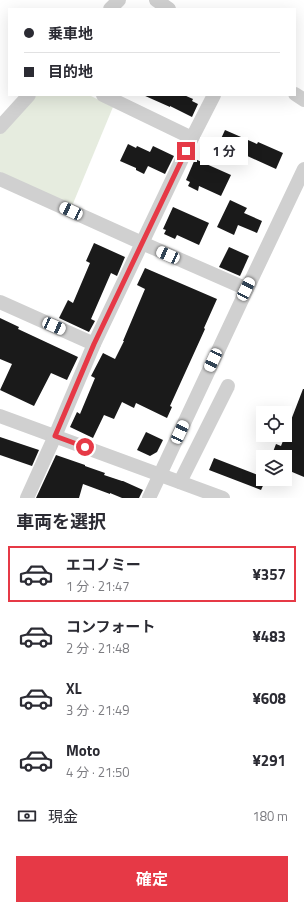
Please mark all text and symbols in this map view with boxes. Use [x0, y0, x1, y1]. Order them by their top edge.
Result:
text: 乗車地 [48, 22, 93, 45]
text: 目的地 [48, 60, 93, 83]
callout: 1 分 [200, 137, 248, 165]
text: 1 分 [212, 141, 236, 161]
route end [177, 142, 195, 160]
car [58, 200, 84, 222]
car [155, 245, 181, 265]
car [235, 276, 257, 302]
car [41, 316, 67, 336]
car [202, 347, 224, 373]
map controls [256, 406, 292, 486]
button: locate [256, 406, 292, 442]
car [169, 419, 191, 445]
route start [76, 438, 94, 456]
button: layers [256, 450, 292, 486]
text: 車両を選択 [16, 508, 106, 535]
text: エコノミー [66, 553, 141, 576]
icon: car [18, 556, 54, 592]
text: ¥357 [252, 563, 286, 586]
text: 1 分 · 21:47 [66, 576, 130, 596]
text: コンフォート [66, 615, 156, 638]
icon: car [18, 618, 54, 654]
text: ¥483 [252, 625, 286, 648]
text: 2 分 · 21:48 [66, 638, 130, 658]
text: XL [66, 677, 82, 700]
icon: car [18, 680, 54, 716]
text: ¥608 [252, 687, 286, 710]
text: 3 分 · 21:49 [66, 700, 130, 720]
text: Moto [66, 739, 100, 762]
icon: car [18, 742, 54, 778]
text: ¥291 [252, 749, 286, 772]
text: 4 分 · 21:50 [66, 762, 130, 782]
icon: cash [16, 805, 38, 827]
text: 現金 [48, 805, 78, 828]
text: 180 m [252, 806, 288, 826]
button: 確定 [16, 856, 288, 902]

